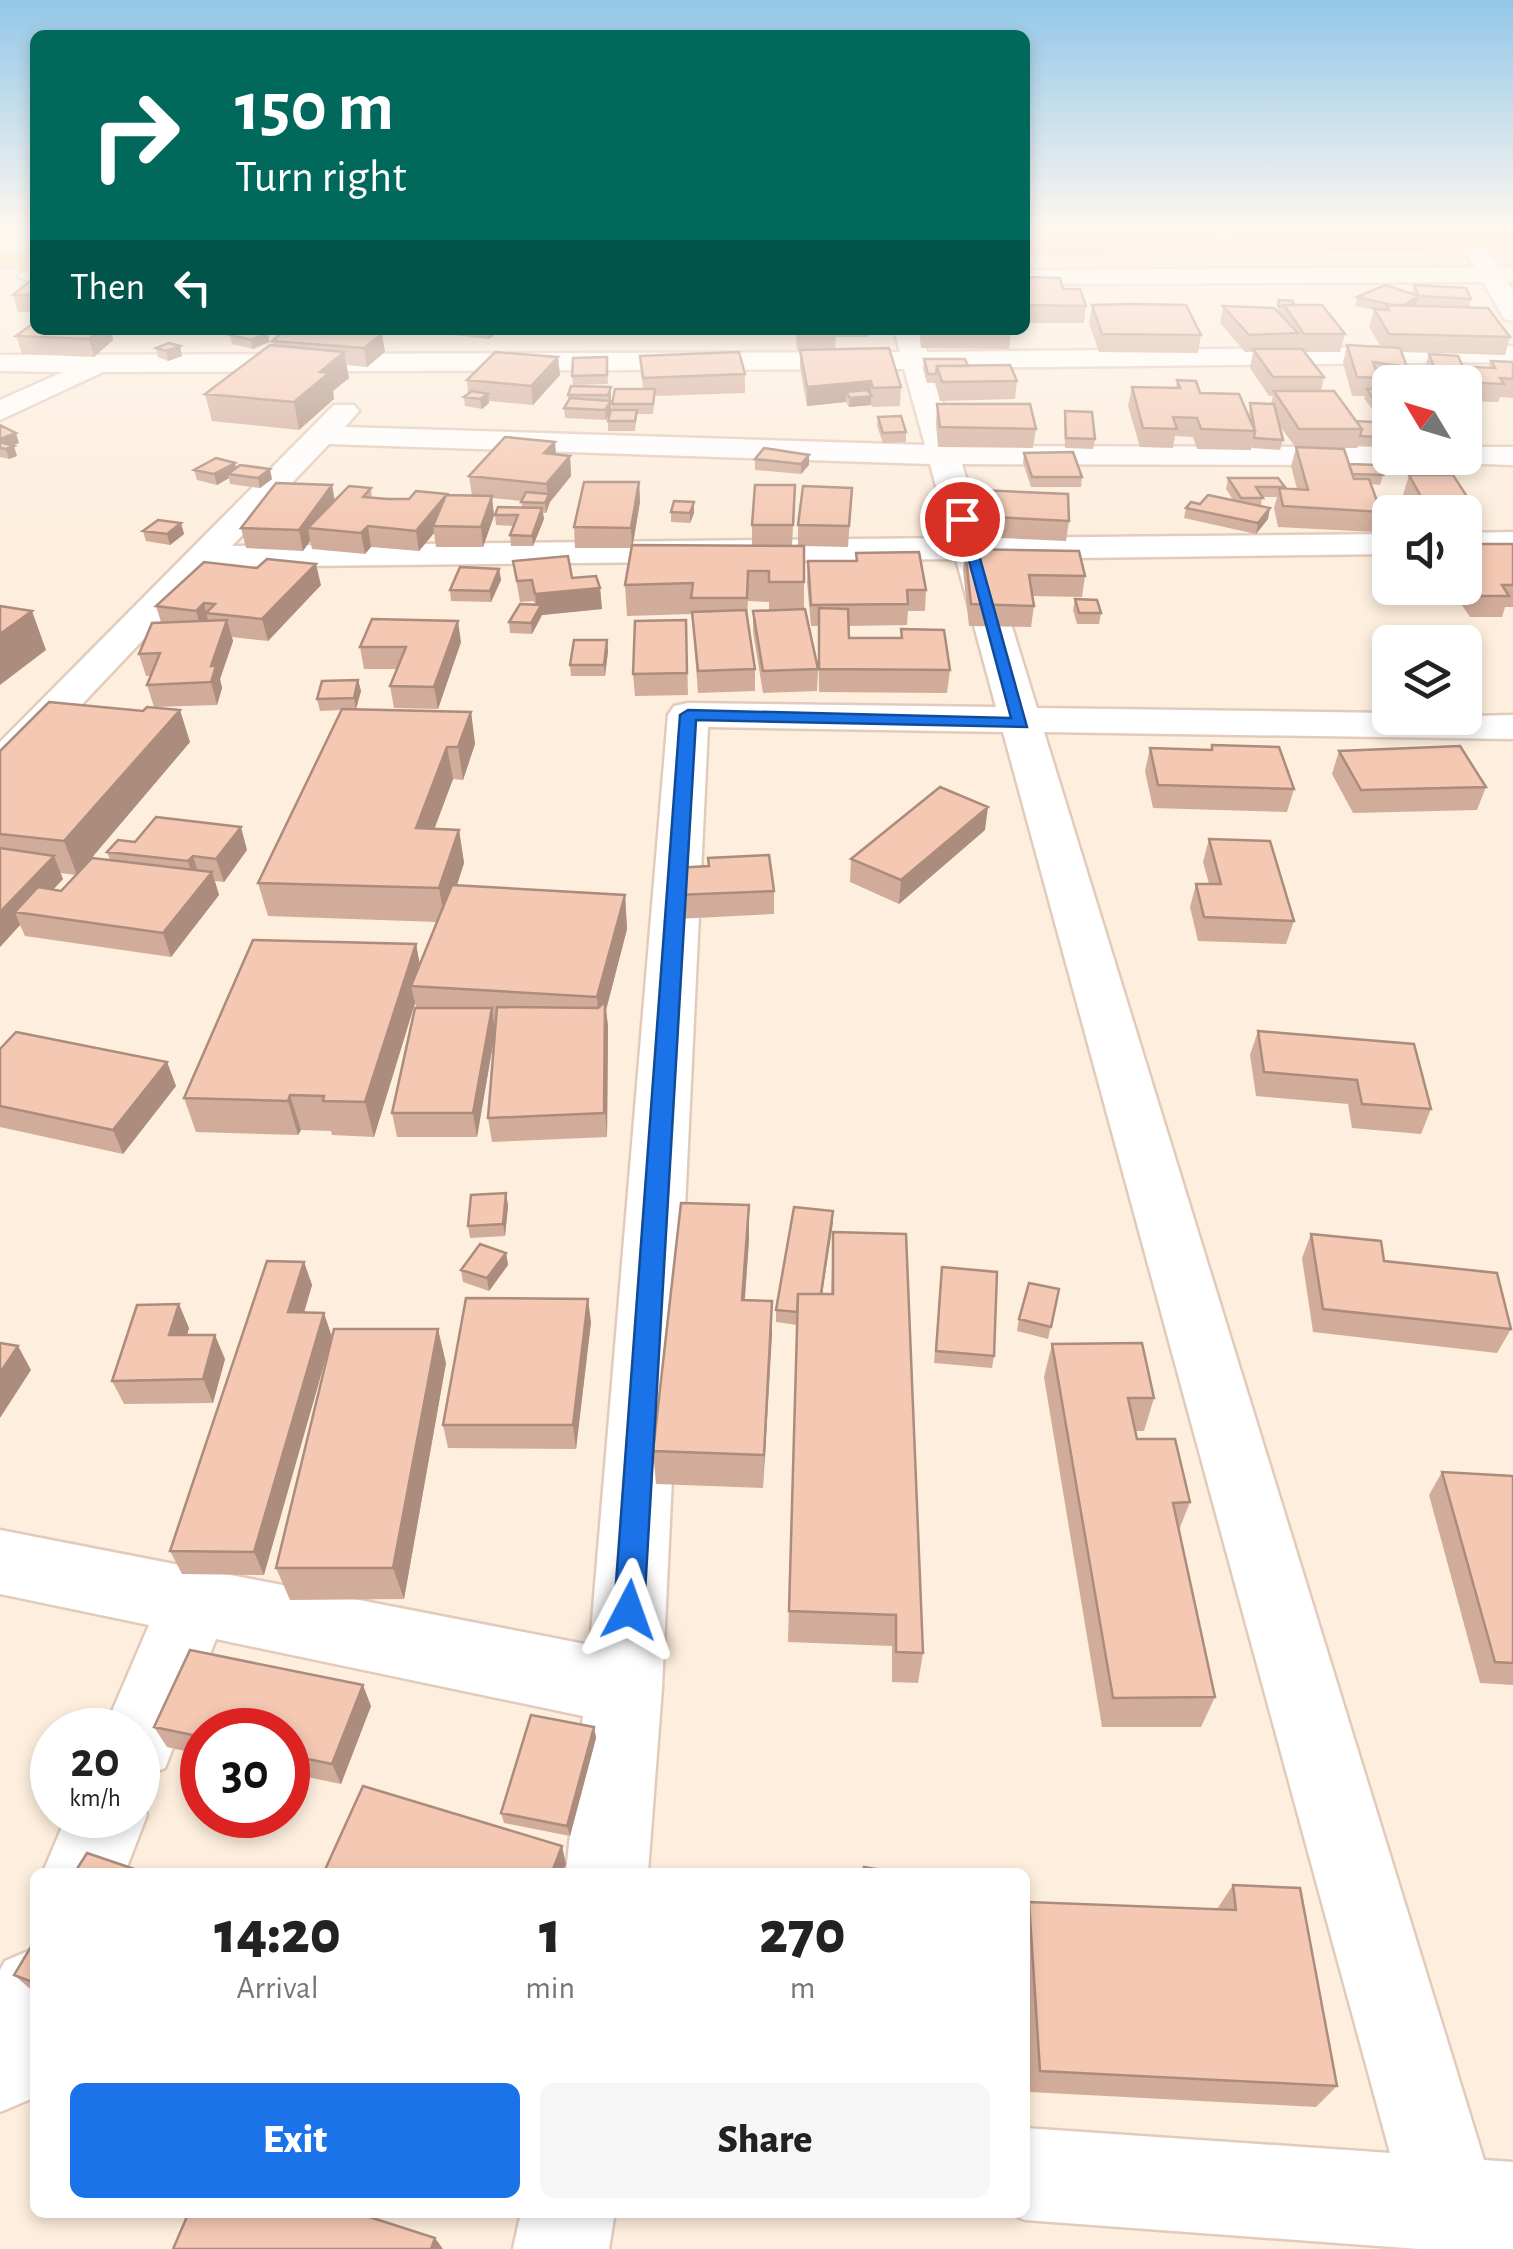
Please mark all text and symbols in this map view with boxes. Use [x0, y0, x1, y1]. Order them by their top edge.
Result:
icon: right [70, 70, 200, 200]
text: 150 m [235, 73, 394, 143]
text: Turn right [235, 155, 407, 200]
icon: left [165, 260, 220, 315]
text: Then [70, 269, 145, 307]
north arrow [1372, 365, 1482, 475]
map controls [1372, 365, 1482, 735]
pin [920, 477, 1005, 562]
icon: arrive [935, 492, 990, 547]
button: sound [1372, 495, 1482, 605]
button: layers [1372, 625, 1482, 735]
position arrow [577, 1558, 681, 1662]
speed limit sign: 30 [180, 1708, 310, 1838]
text: 20 [70, 1736, 120, 1786]
text: km/h [69, 1786, 121, 1811]
text: 14:20 [214, 1904, 341, 1964]
text: 1 [539, 1904, 561, 1964]
text: 270 [759, 1904, 846, 1964]
text: Arrival [236, 1972, 319, 2004]
text: min [525, 1972, 575, 2004]
text: m [790, 1972, 815, 2004]
button: Exit [70, 2083, 520, 2198]
button: Share [540, 2083, 990, 2198]

